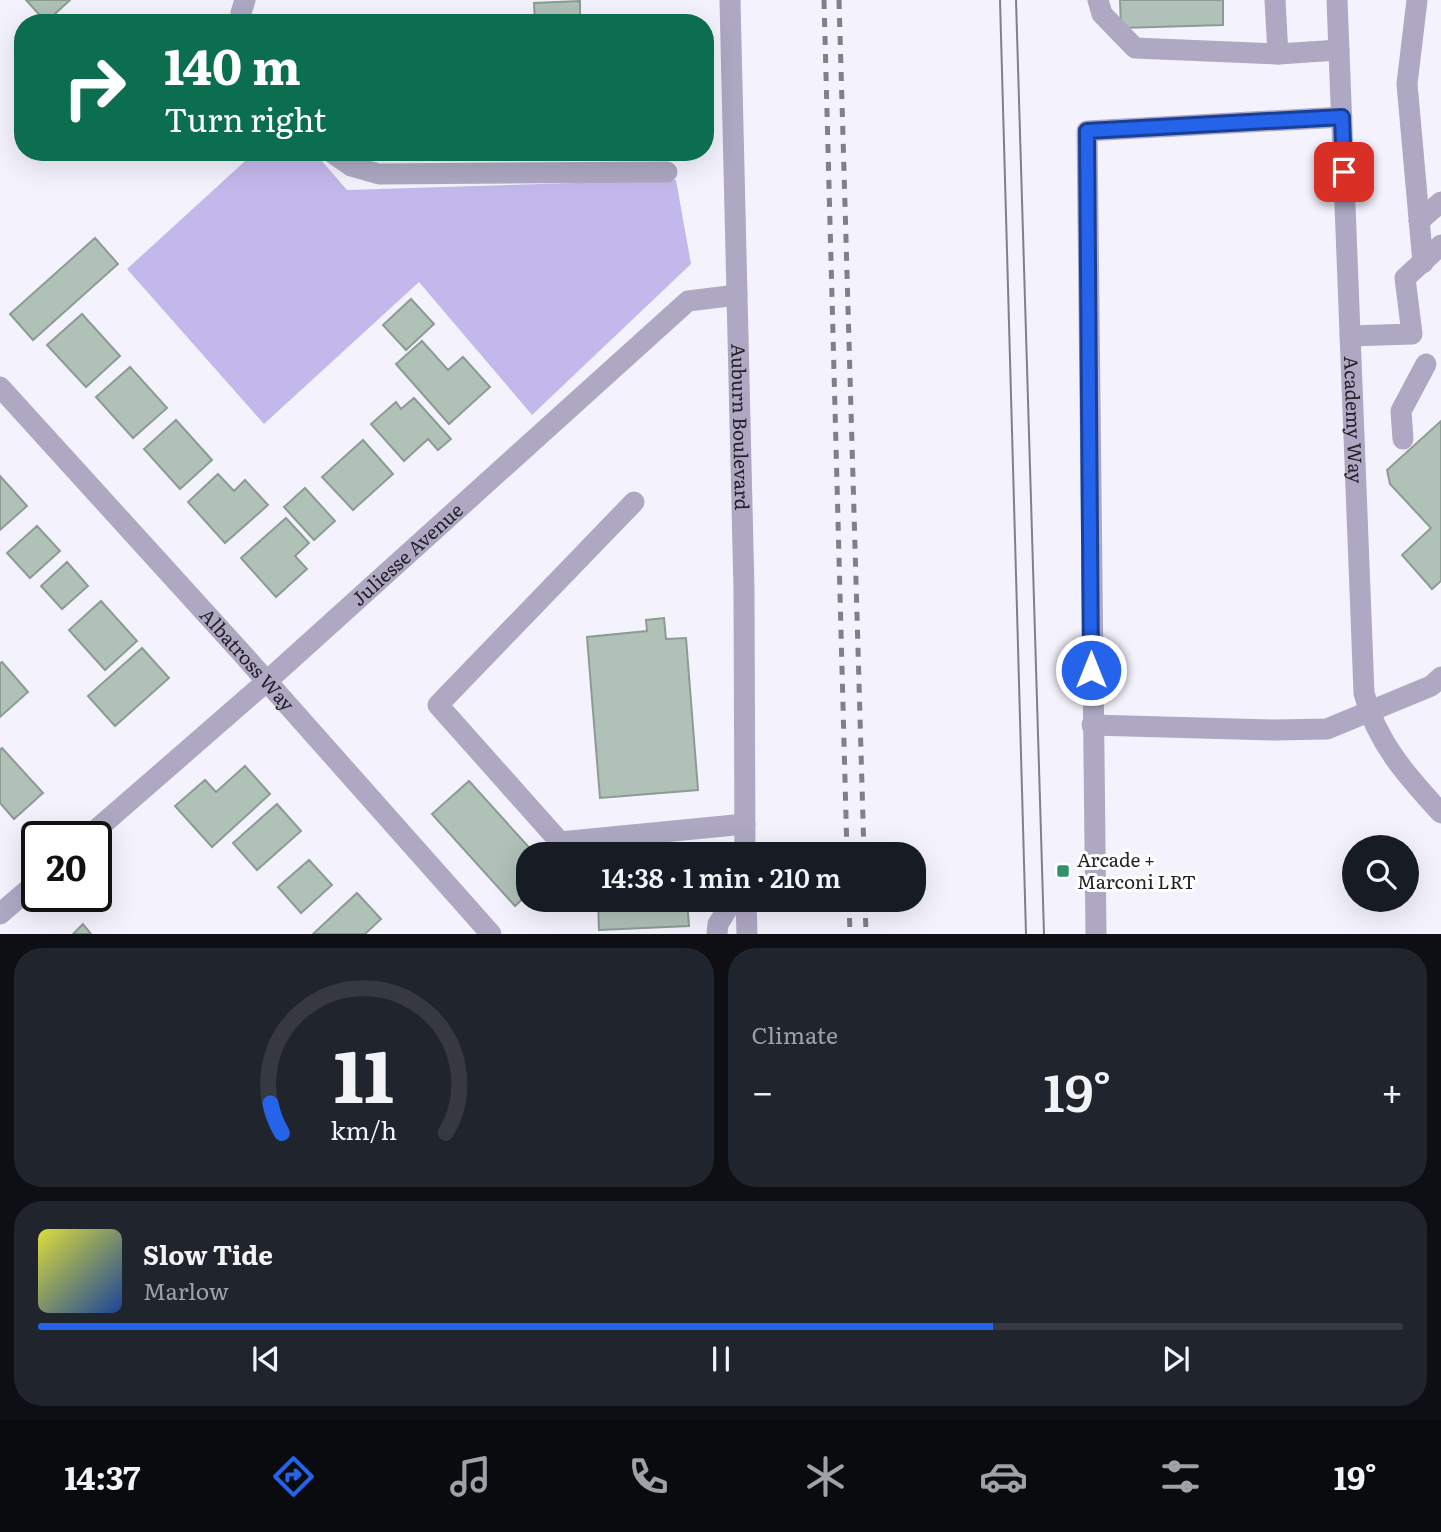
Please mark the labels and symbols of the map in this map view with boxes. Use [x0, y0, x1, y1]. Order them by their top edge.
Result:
pin [1314, 142, 1374, 202]
street label: Auburn Boulevard [725, 343, 757, 511]
street label: Academy Way [1338, 355, 1371, 484]
street label: Juliesse Avenue [345, 496, 469, 612]
street label: Albatross Way [194, 601, 302, 717]
position arrow [1054, 633, 1128, 707]
speed limit sign: 20 [21, 821, 112, 912]
place label: Arcade + Marconi LRT [1077, 845, 1196, 895]
marker: Arcade + Marconi LRT [1055, 863, 1071, 879]

